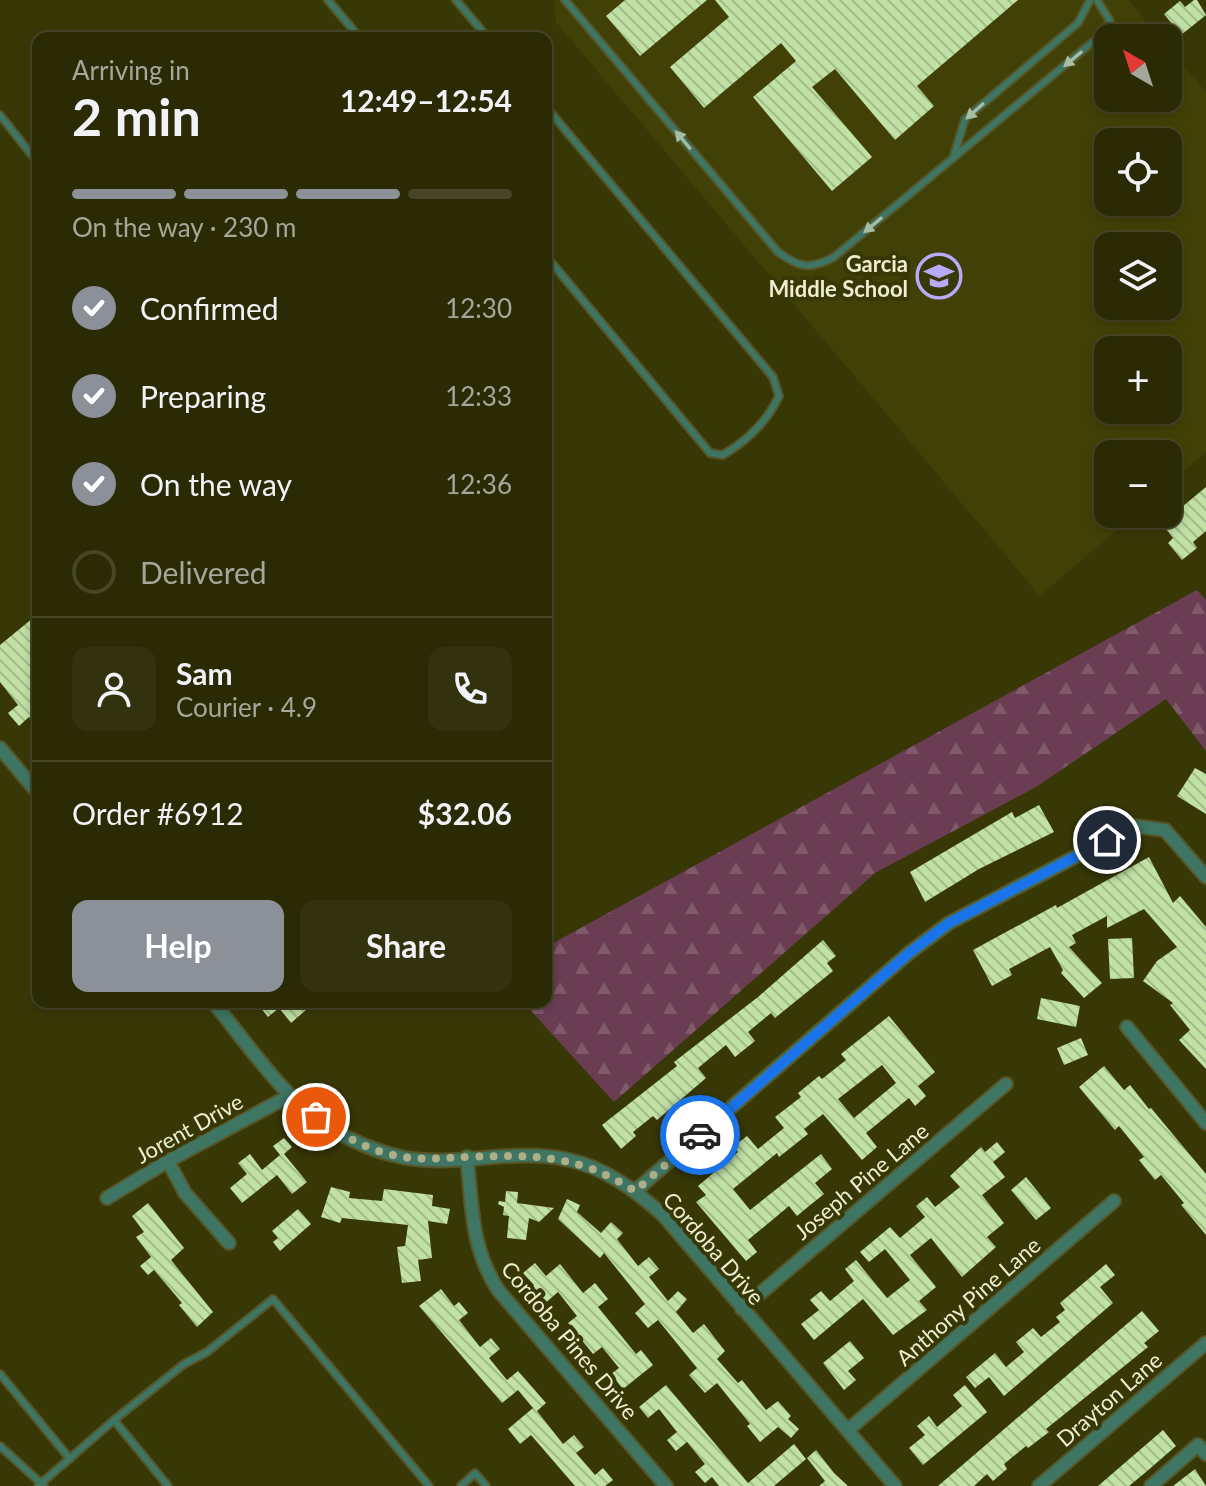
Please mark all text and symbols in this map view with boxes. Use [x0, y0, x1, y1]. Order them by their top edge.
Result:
north arrow [1094, 24, 1182, 112]
map controls [1094, 24, 1182, 528]
one-way arrow [1063, 50, 1083, 67]
text: Arriving in [72, 54, 190, 86]
text: 12:49–12:54 [340, 82, 512, 118]
text: 2 min [72, 85, 201, 147]
one-way arrow [965, 102, 984, 120]
button: locate [1094, 128, 1182, 216]
one-way arrow [675, 130, 692, 150]
text: On the way · 230 m [72, 211, 296, 243]
one-way arrow [863, 216, 883, 233]
button: layers [1094, 232, 1182, 320]
place label: Garcia Middle School [768, 250, 908, 302]
school or university icon: Garcia Middle School [915, 252, 963, 300]
icon: check [72, 286, 116, 330]
text: Confirmed [140, 290, 279, 326]
text: 12:30 [445, 292, 512, 324]
button: + [1094, 336, 1182, 424]
icon: check [72, 374, 116, 418]
text: Preparing [140, 378, 266, 414]
text: 12:33 [445, 380, 512, 412]
button: − [1094, 440, 1182, 528]
icon: check [72, 462, 116, 506]
text: On the way [140, 466, 292, 502]
text: 12:36 [445, 468, 512, 500]
text: Delivered [140, 554, 267, 590]
button: person [72, 647, 156, 731]
button: phone [428, 647, 512, 731]
text: Sam [176, 655, 233, 691]
text: Courier · 4.9 [176, 691, 317, 723]
text: Order #6912 [72, 795, 244, 831]
text: $32.06 [418, 795, 512, 831]
pin [1073, 806, 1141, 874]
icon: home [1085, 818, 1129, 862]
button: Help [72, 900, 284, 992]
button: Share [300, 900, 512, 992]
pin [282, 1083, 350, 1151]
street label: Jorent Drive [131, 1087, 247, 1169]
icon: bag [294, 1095, 338, 1139]
courier [660, 1095, 740, 1175]
icon: car [678, 1113, 722, 1157]
street label: Joseph Pine Lane [788, 1117, 934, 1245]
street label: Cordoba Drive [658, 1186, 770, 1310]
street label: Anthony Pine Lane [890, 1231, 1046, 1371]
street label: Cordoba Pines Drive [496, 1255, 644, 1425]
street label: Drayton Lane [1051, 1346, 1167, 1452]

